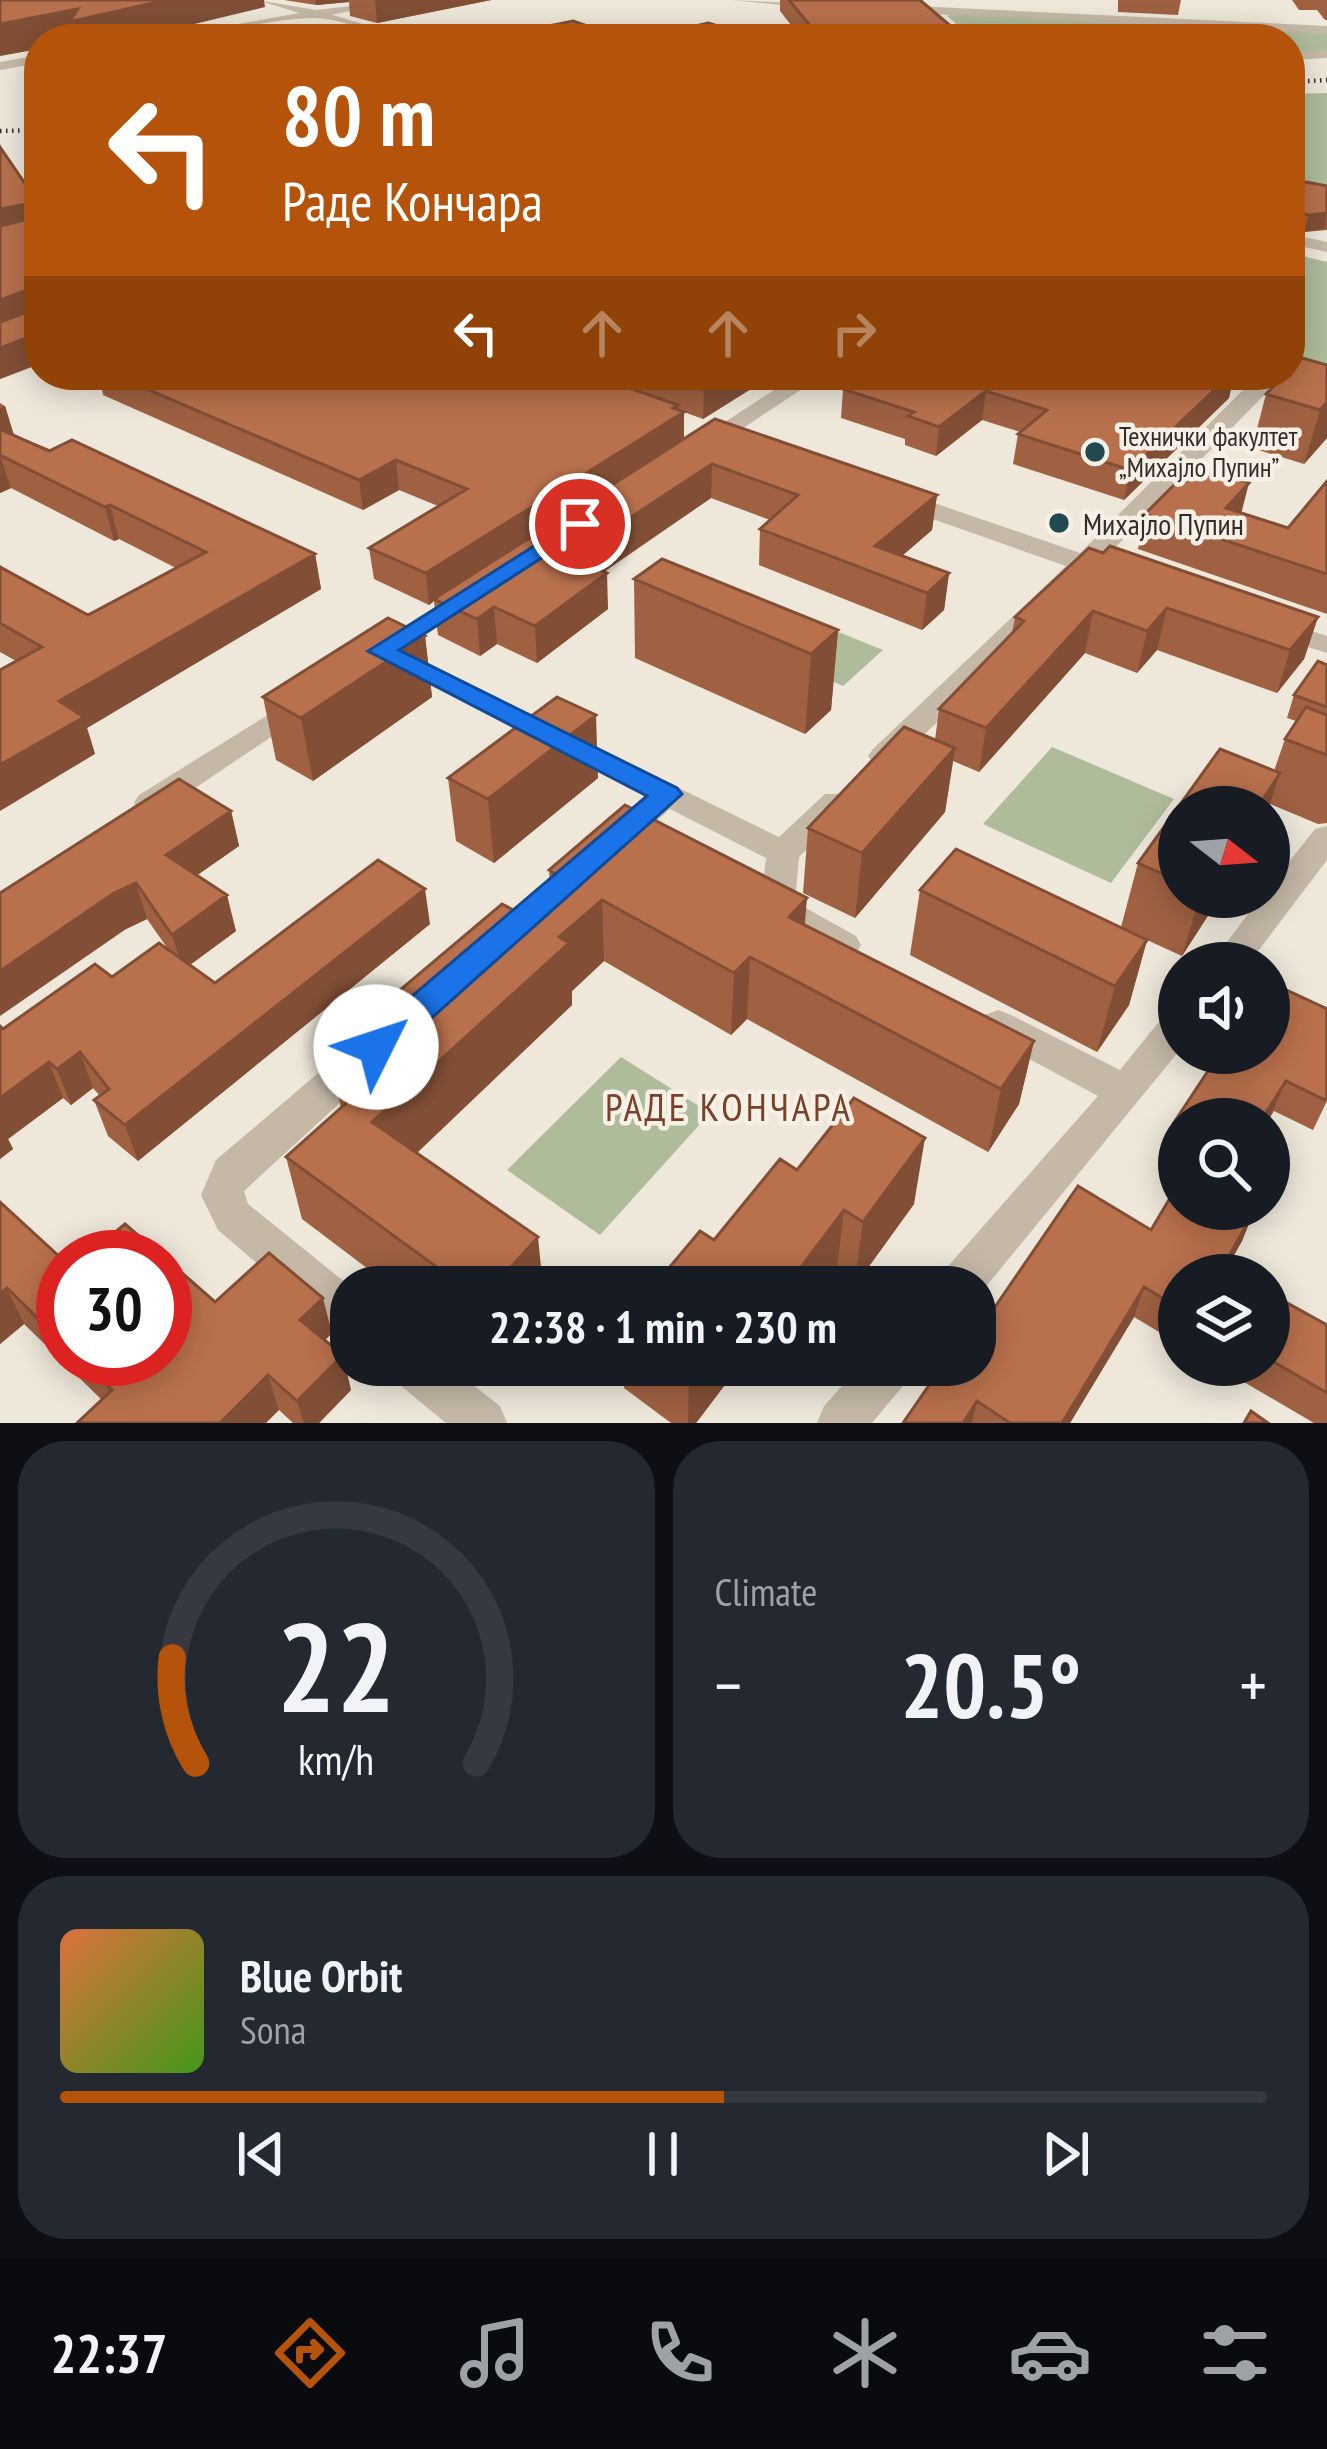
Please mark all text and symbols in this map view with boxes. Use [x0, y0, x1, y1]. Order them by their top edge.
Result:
text: 80 m [282, 60, 435, 169]
icon: left [84, 72, 240, 228]
text: Раде Кончара [282, 166, 543, 236]
icon: left [443, 300, 509, 366]
icon: ahead [569, 300, 635, 366]
icon: ahead [695, 300, 761, 366]
icon: right [821, 300, 887, 366]
place label: Технички факултет „Михајло Пупин” [1119, 419, 1298, 484]
marker: Технички факултет „Михајло Пупин” [1082, 439, 1108, 465]
pin [529, 473, 631, 575]
icon: arrive [547, 491, 613, 557]
place label: Михајло Пупин [1083, 504, 1244, 543]
marker: Михајло Пупин [1046, 510, 1072, 536]
north arrow [1158, 786, 1290, 918]
map controls [1158, 786, 1290, 1386]
button: sound [1158, 942, 1290, 1074]
position arrow [313, 984, 439, 1110]
district label: РАДЕ КОНЧАРА [605, 1081, 853, 1132]
button: search [1158, 1098, 1290, 1230]
speed limit sign: 30 [36, 1230, 192, 1386]
button: layers [1158, 1254, 1290, 1386]
text: 22:38 · 1 min · 230 m [489, 1297, 837, 1355]
text: Climate [715, 1566, 817, 1617]
text: 22 [277, 1585, 396, 1746]
text: 20.5° [900, 1626, 1081, 1743]
text: − [715, 1642, 742, 1727]
text: + [1240, 1642, 1267, 1727]
text: km/h [298, 1730, 374, 1786]
text: Blue Orbit [240, 1946, 402, 2004]
text: Sona [240, 2004, 306, 2055]
icon: previous [228, 2121, 294, 2187]
icon: pause [630, 2121, 696, 2187]
icon: next [1033, 2121, 1099, 2187]
icon: directions [268, 2311, 352, 2395]
icon: music [453, 2311, 537, 2395]
icon: phone [638, 2311, 722, 2395]
icon: climate [823, 2311, 907, 2395]
icon: car [1008, 2311, 1092, 2395]
icon: filters [1193, 2311, 1277, 2395]
text: 22:37 [50, 2318, 167, 2388]

